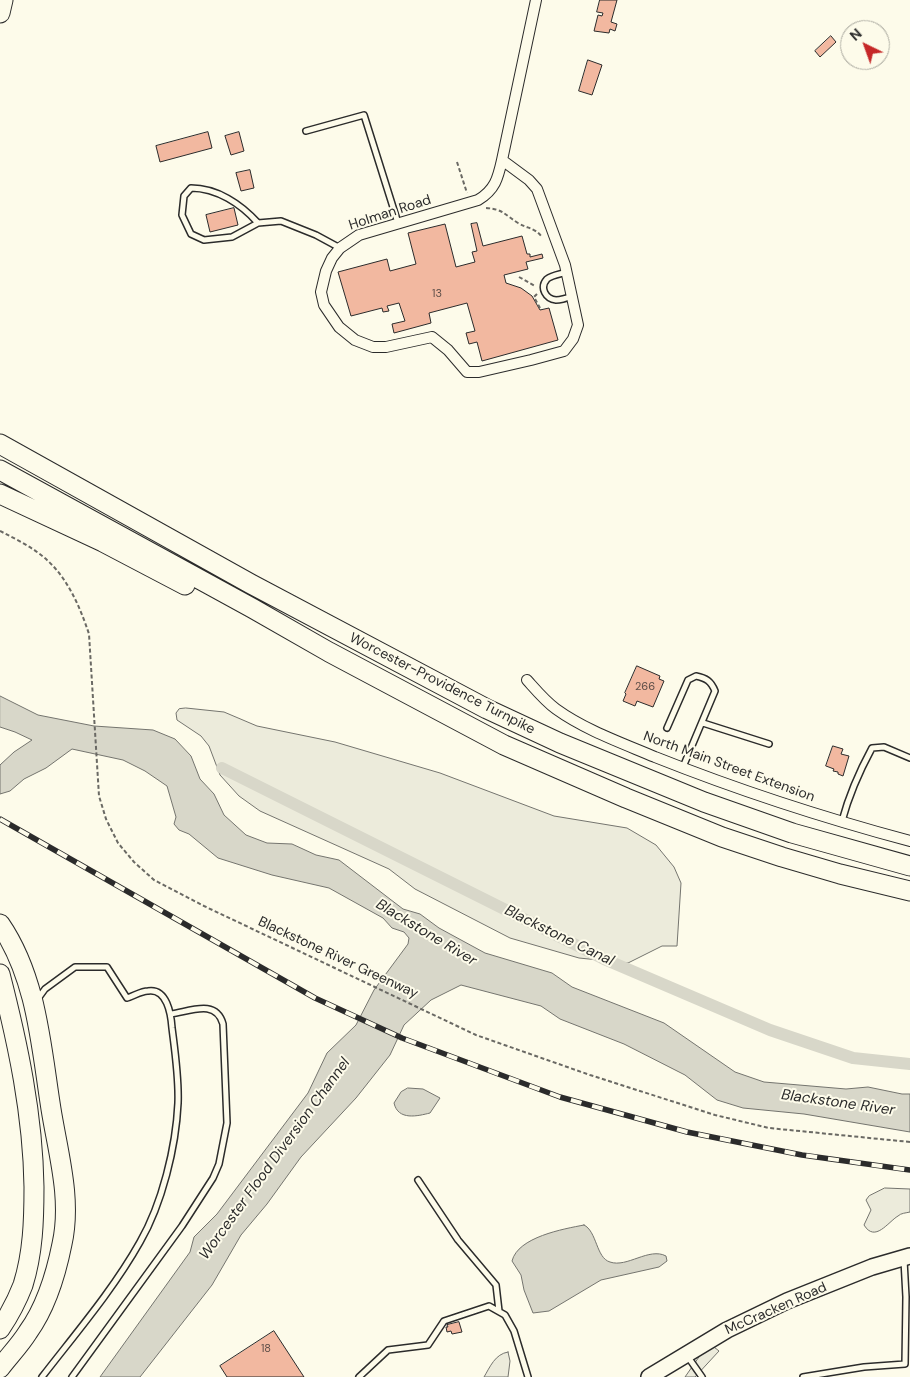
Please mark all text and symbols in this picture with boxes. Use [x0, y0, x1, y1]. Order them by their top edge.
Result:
north arrow [840, 20, 890, 70]
text: N [846, 24, 865, 45]
street label: Holman Road [347, 192, 433, 234]
house number: 13 [432, 287, 442, 301]
street label: Worcester-Providence Turnpike [346, 630, 538, 738]
house number: 266 [635, 680, 655, 694]
street label: North Main Street Extension [641, 728, 817, 806]
water label: Blackstone River [372, 896, 480, 970]
water label: Blackstone Canal [501, 902, 617, 970]
street label: Blackstone River Greenway [255, 914, 421, 1002]
water label: Worcester Flood Diversion Channel [196, 1055, 354, 1263]
water label: Blackstone River [780, 1086, 896, 1120]
street label: McCracken Road [723, 1279, 829, 1339]
house number: 18 [261, 1342, 271, 1356]

